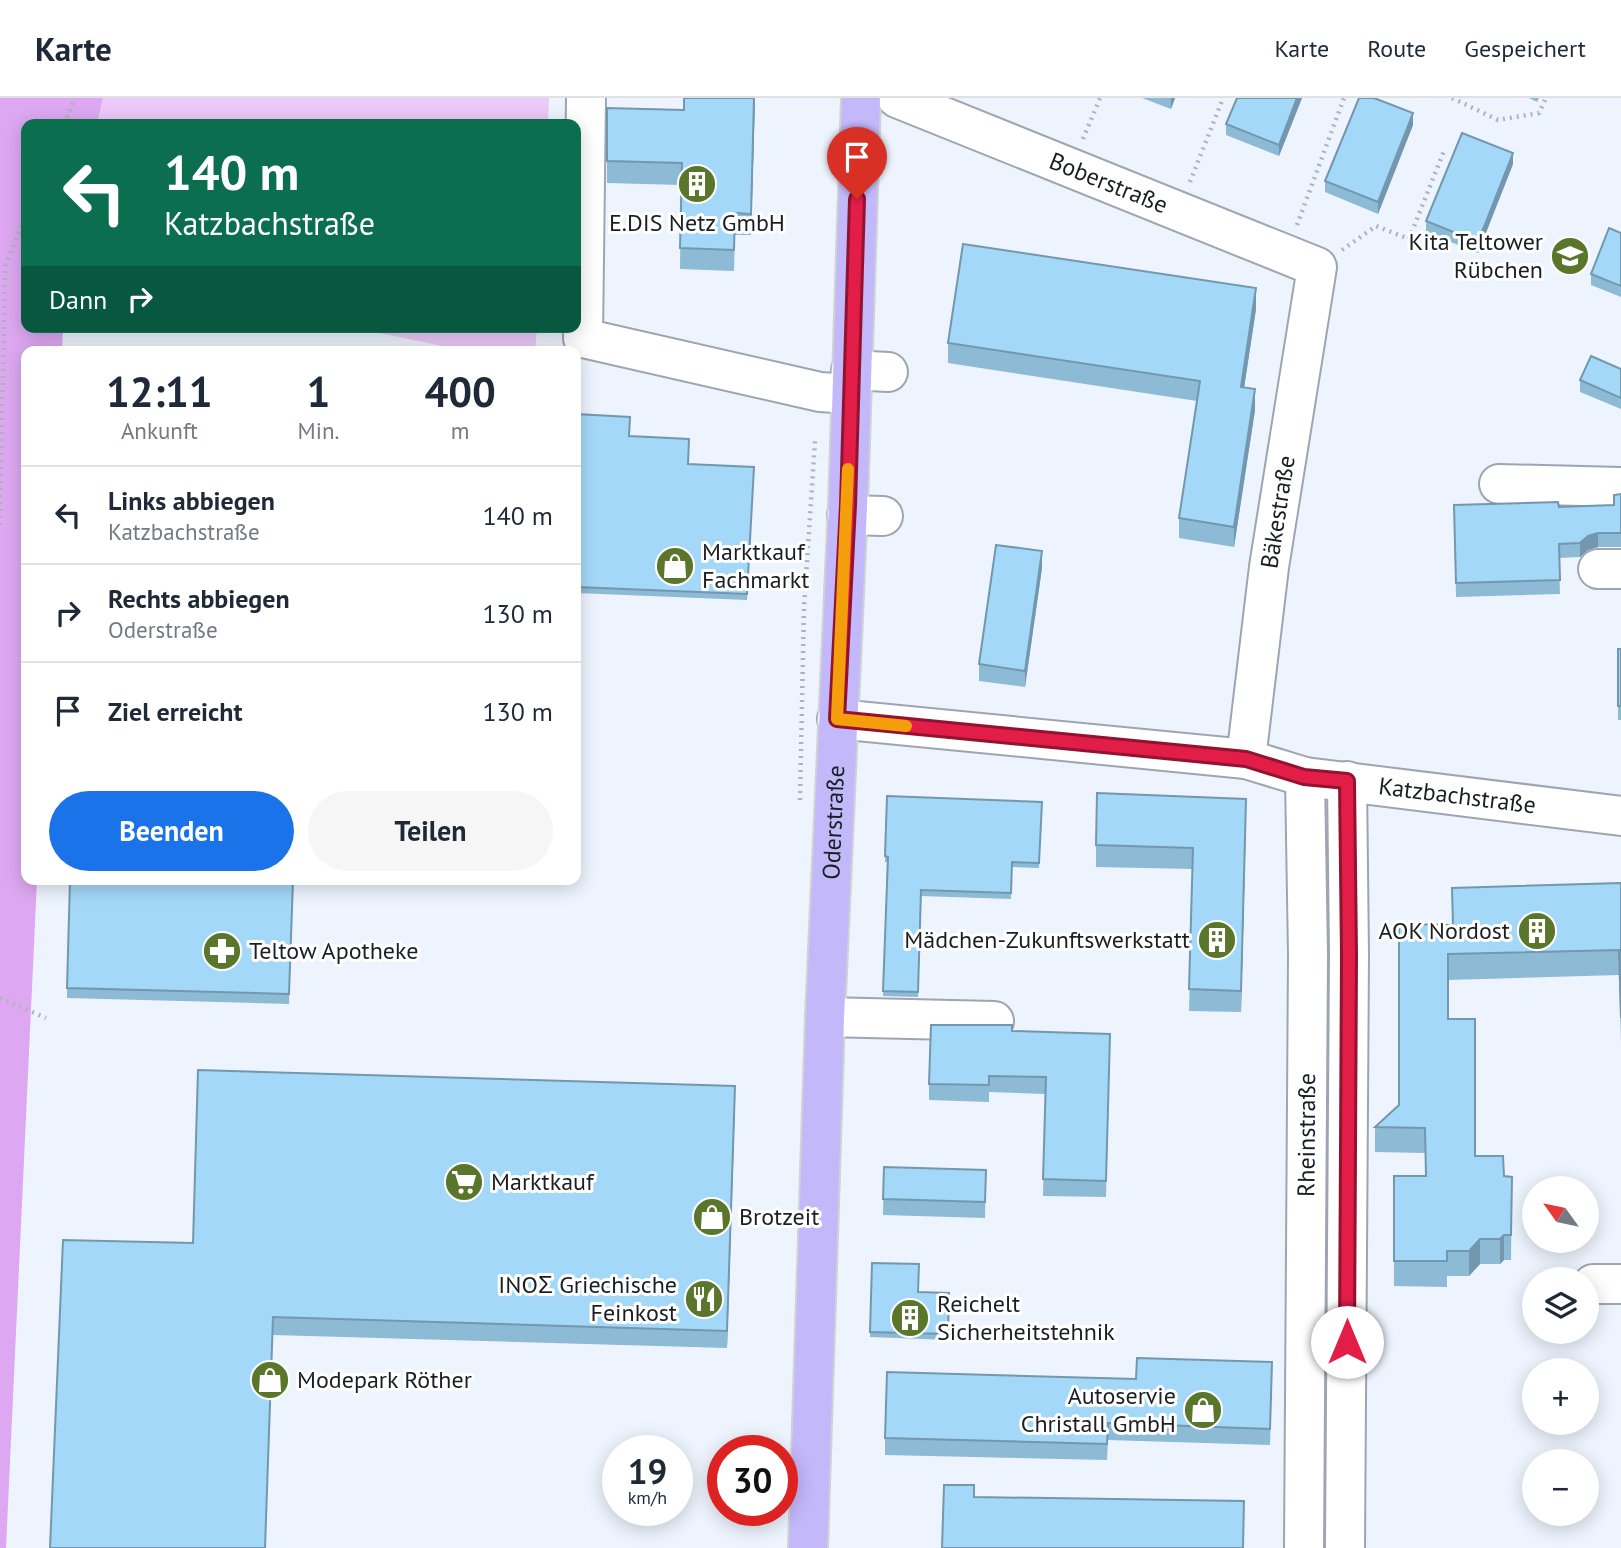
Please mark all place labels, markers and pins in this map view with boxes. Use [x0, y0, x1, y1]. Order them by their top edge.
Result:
pin [827, 127, 887, 199]
building icon: E.DIS Netz GmbH [676, 163, 718, 205]
place label: E.DIS Netz GmbH [609, 207, 785, 238]
place label: Kita Teltower Rübchen [1409, 226, 1543, 285]
school or university icon: Kita Teltower Rübchen [1549, 235, 1591, 277]
place label: Marktkauf Fachmarkt [702, 536, 809, 595]
shop icon: Marktkauf Fachmarkt [654, 545, 696, 587]
building icon: AOK Nordost [1516, 910, 1558, 952]
place label: AOK Nordost [1379, 915, 1510, 946]
building icon: Mädchen-Zukunftswerkstatt [1196, 919, 1238, 961]
place label: Mädchen-Zukunftswerkstatt [904, 924, 1190, 955]
pharmacy icon: Teltow Apotheke [201, 930, 243, 972]
place label: Teltow Apotheke [249, 935, 418, 966]
supermarket icon: Marktkauf [443, 1161, 485, 1203]
place label: Marktkauf [491, 1166, 595, 1197]
shop icon: Brotzeit [691, 1196, 733, 1238]
place label: Brotzeit [739, 1201, 819, 1232]
place label: INOΣ Griechische Feinkost [498, 1269, 677, 1328]
restaurant icon: INOΣ Griechische Feinkost [683, 1278, 725, 1320]
place label: Reichelt Sicherheitstehnik [937, 1288, 1115, 1347]
building icon: Reichelt Sicherheitstehnik [889, 1297, 931, 1339]
shop icon: Modepark Röther [249, 1359, 291, 1401]
place label: Modepark Röther [297, 1364, 472, 1395]
place label: Autoservie Christall GmbH [1021, 1380, 1176, 1439]
shop icon: Autoservie Christall GmbH [1182, 1389, 1224, 1431]

